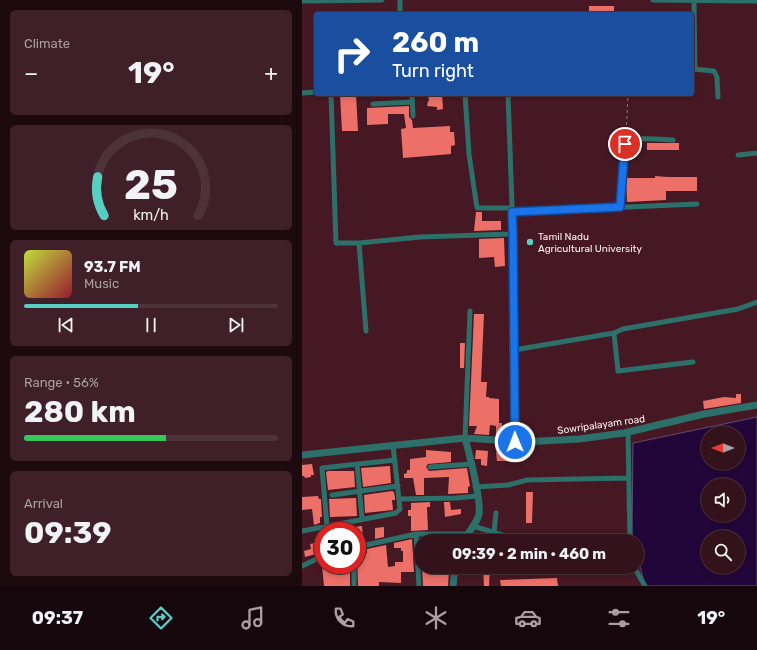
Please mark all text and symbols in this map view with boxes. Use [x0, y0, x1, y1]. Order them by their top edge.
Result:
text: 260 m [392, 26, 479, 59]
icon: right [326, 28, 378, 80]
text: Climate [24, 36, 70, 51]
text: 19° [128, 55, 175, 91]
text: − [24, 60, 38, 87]
text: + [264, 60, 278, 87]
text: Turn right [392, 60, 474, 82]
pin [608, 127, 642, 161]
icon: arrive [614, 133, 636, 155]
text: 25 [124, 160, 178, 209]
text: km/h [133, 206, 169, 223]
place label: Tamil Nadu Agricultural University [538, 231, 643, 255]
marker: Tamil Nadu Agricultural University [525, 237, 535, 247]
text: 93.7 FM [84, 258, 141, 276]
text: Music [84, 276, 119, 291]
icon: previous [55, 314, 77, 336]
icon: pause [140, 314, 162, 336]
icon: next [225, 314, 247, 336]
text: Range · 56% [24, 375, 99, 390]
text: 280 km [24, 394, 136, 430]
street label: Sowripalayam road [556, 413, 646, 437]
position arrow [494, 421, 536, 463]
north arrow [701, 426, 745, 470]
map controls [701, 426, 745, 574]
button: sound [701, 478, 745, 522]
text: Arrival [24, 496, 63, 511]
text: 09:39 [24, 515, 111, 551]
speed limit sign: 30 [314, 522, 366, 574]
button: search [701, 530, 745, 574]
text: 09:39 · 2 min · 460 m [452, 545, 606, 563]
icon: directions [147, 604, 175, 632]
icon: music [239, 604, 267, 632]
icon: phone [330, 604, 358, 632]
icon: climate [422, 604, 450, 632]
icon: car [514, 604, 542, 632]
icon: filters [605, 604, 633, 632]
text: 09:37 [32, 607, 83, 629]
text: 19° [697, 607, 725, 629]

